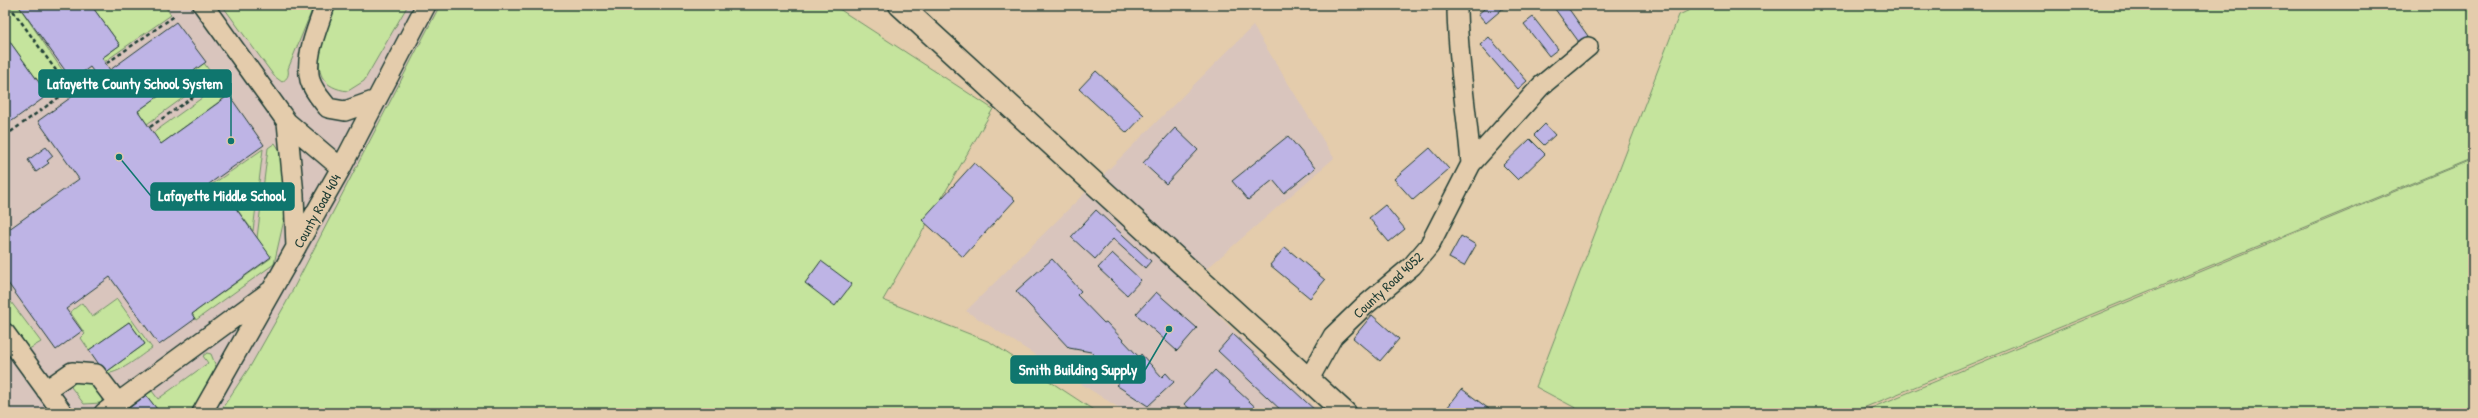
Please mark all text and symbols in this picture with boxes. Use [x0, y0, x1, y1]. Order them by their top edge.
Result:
callout: Lafayette County School System [39, 70, 231, 97]
text: Lafayette County School System [47, 73, 223, 95]
street label: County Road 404 [288, 170, 346, 252]
callout: Lafayette Middle School [151, 183, 294, 210]
text: Lafayette Middle School [158, 185, 287, 207]
street label: County Road 4052 [1348, 247, 1428, 323]
callout: Smith Building Supply [1011, 356, 1145, 383]
text: Smith Building Supply [1019, 359, 1138, 381]

